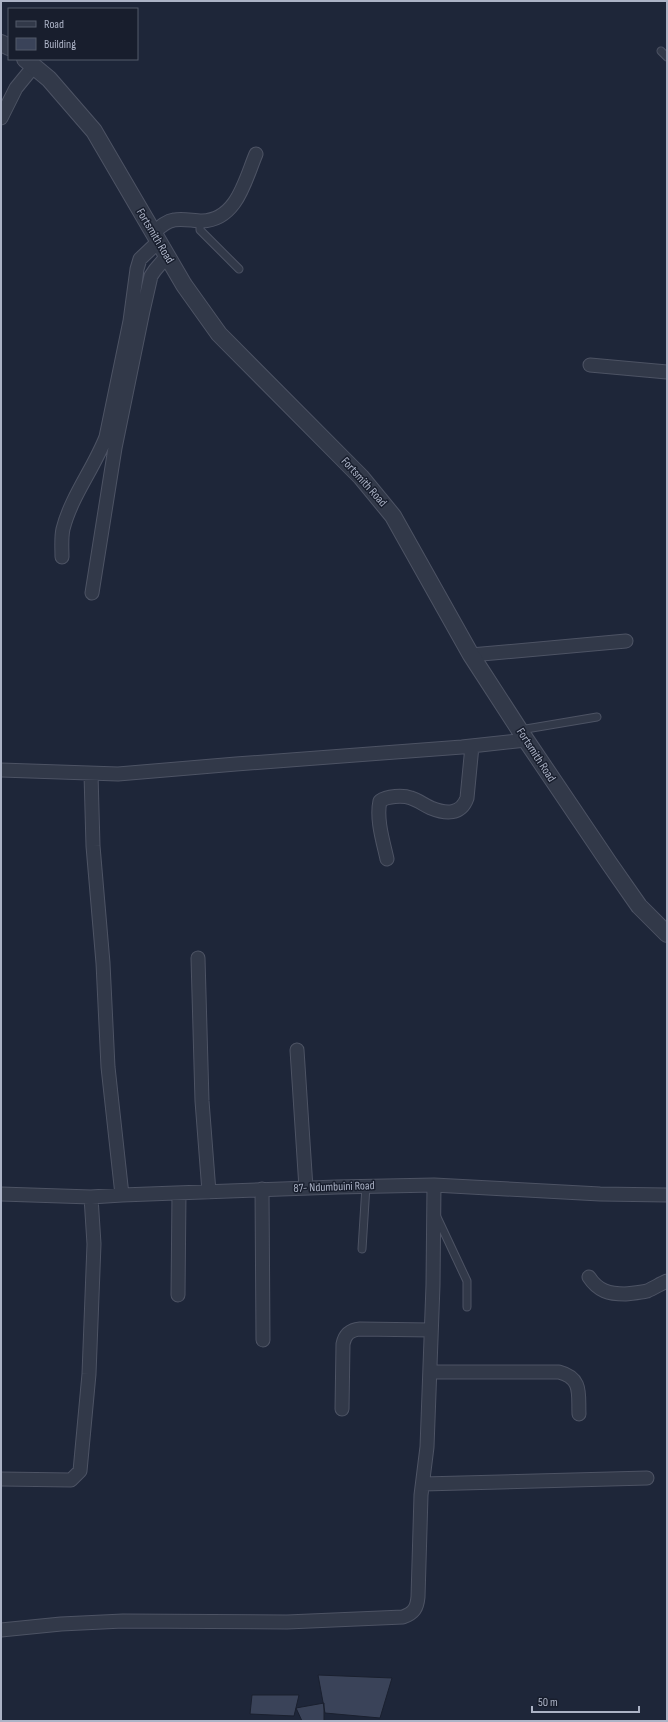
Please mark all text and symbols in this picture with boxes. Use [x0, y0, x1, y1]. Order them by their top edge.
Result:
legend [8, 8, 138, 60]
text: Road [44, 17, 64, 32]
text: Building [44, 37, 76, 52]
street label: Fortsmith Road [133, 206, 177, 266]
street label: Fortsmith Road [338, 454, 390, 510]
street label: Fortsmith Road [513, 725, 559, 785]
street label: 87- Ndumbuini Road [293, 1178, 375, 1196]
scale bar [532, 1688, 639, 1714]
text: 50 m [538, 1695, 558, 1710]

